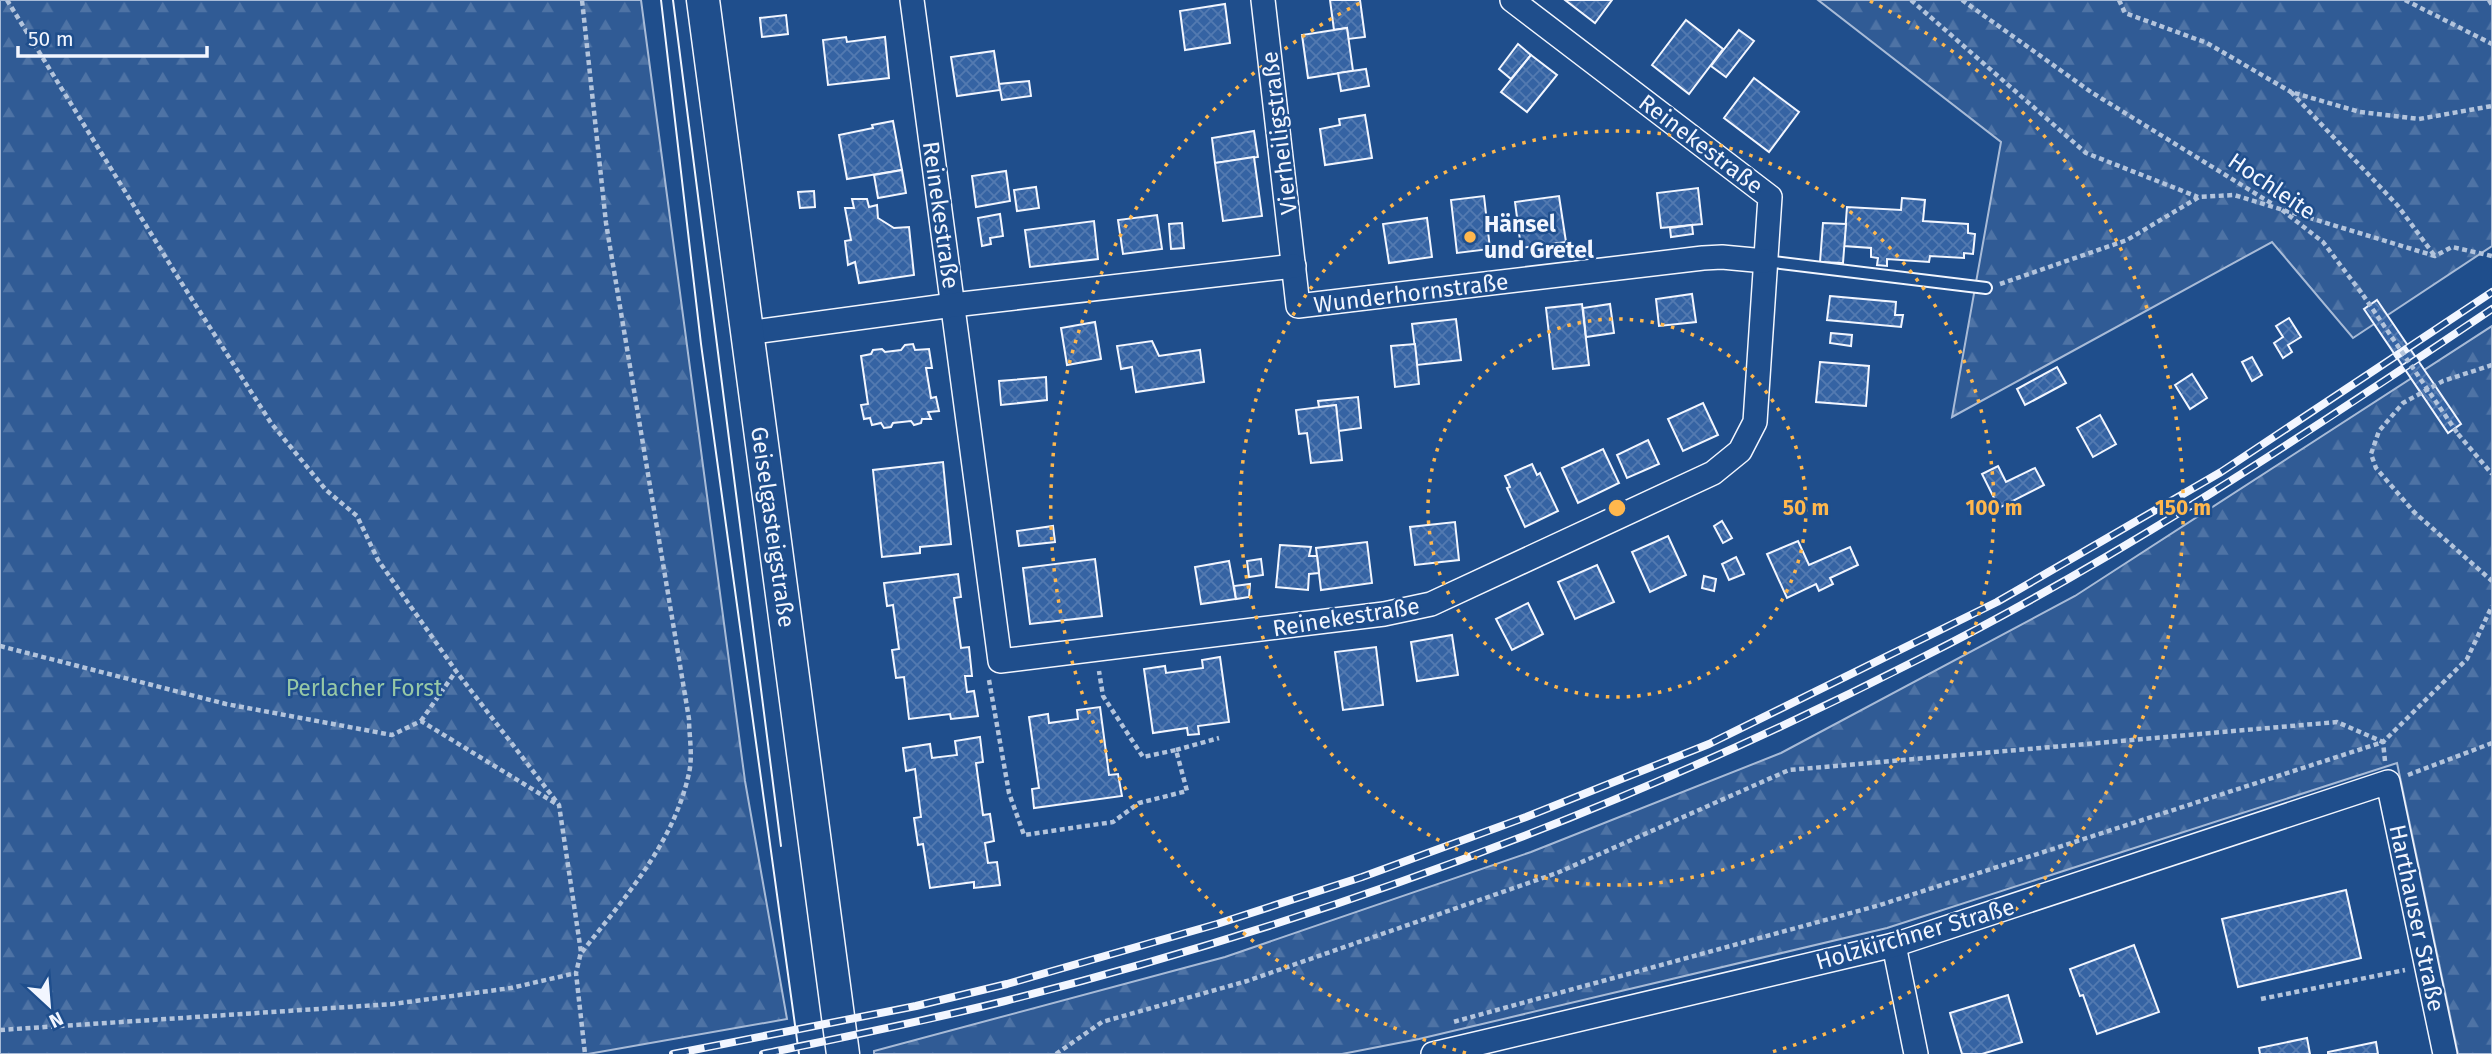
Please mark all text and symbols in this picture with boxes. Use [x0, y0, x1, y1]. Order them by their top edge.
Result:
scale bar [18, 14, 206, 58]
text: 50 m [28, 26, 74, 52]
street label: Vierheiligstraße [1255, 50, 1303, 216]
street label: Reinekestraße [1633, 88, 1769, 200]
street label: Reinekestraße [917, 140, 965, 290]
street label: Hochleite [2223, 147, 2321, 225]
place label: Hänsel und Gretel [1484, 210, 1594, 264]
marker: Hänsel und Gretel [1462, 229, 1478, 245]
street label: Wunderhornstraße [1312, 267, 1510, 319]
street label: Geiselgasteigstraße [745, 425, 801, 629]
text: 50 m [1783, 495, 1829, 521]
text: 100 m [1965, 495, 2023, 521]
text: 150 m [2155, 495, 2211, 521]
centre of rings [1605, 496, 1629, 520]
street label: Reinekestraße [1270, 592, 1422, 642]
park label: Perlacher Forst [286, 674, 443, 702]
street label: Harthauser Straße [2383, 822, 2451, 1014]
street label: Holzkirchner Straße [1812, 892, 2018, 976]
north arrow [14, 970, 84, 1040]
text: N [46, 1007, 67, 1033]

